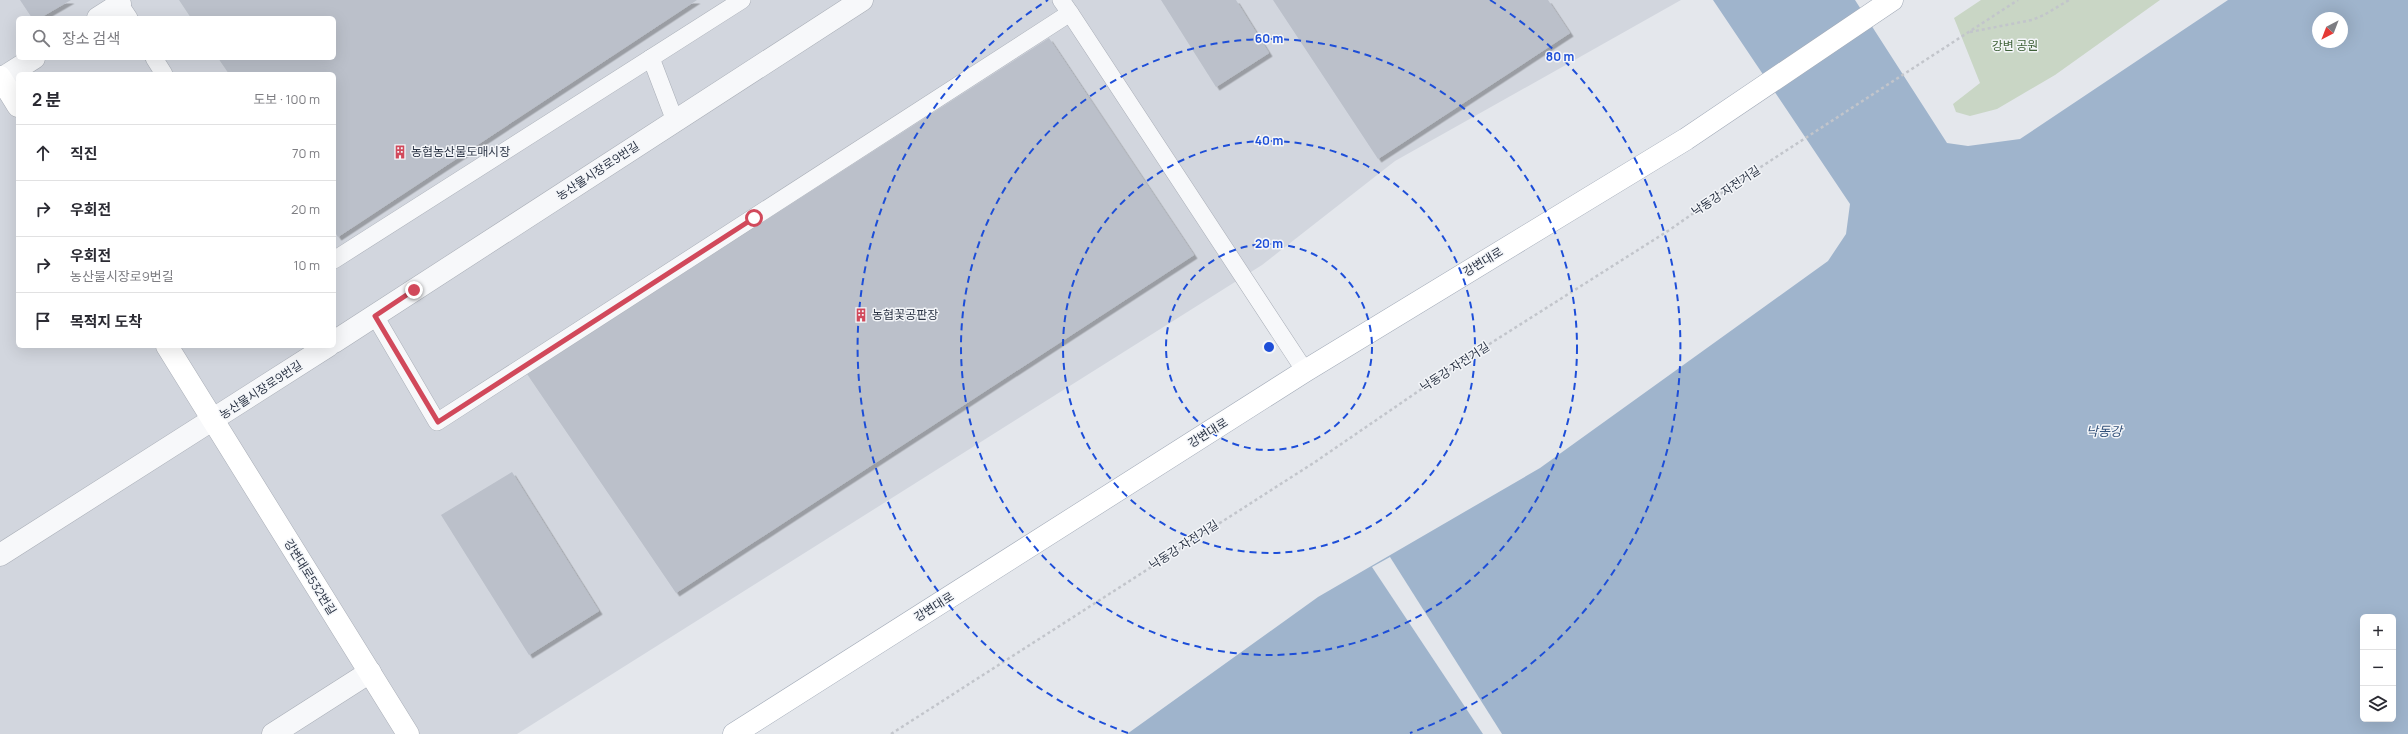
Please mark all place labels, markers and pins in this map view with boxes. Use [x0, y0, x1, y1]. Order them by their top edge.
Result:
place label: 농협농산물도매시장 [411, 143, 510, 160]
building icon: 농협농산물도매시장 [392, 144, 408, 160]
place label: 농협꽃공판장 [872, 306, 938, 323]
building icon: 농협꽃공판장 [853, 307, 869, 323]
centre of rings [1262, 340, 1276, 354]

